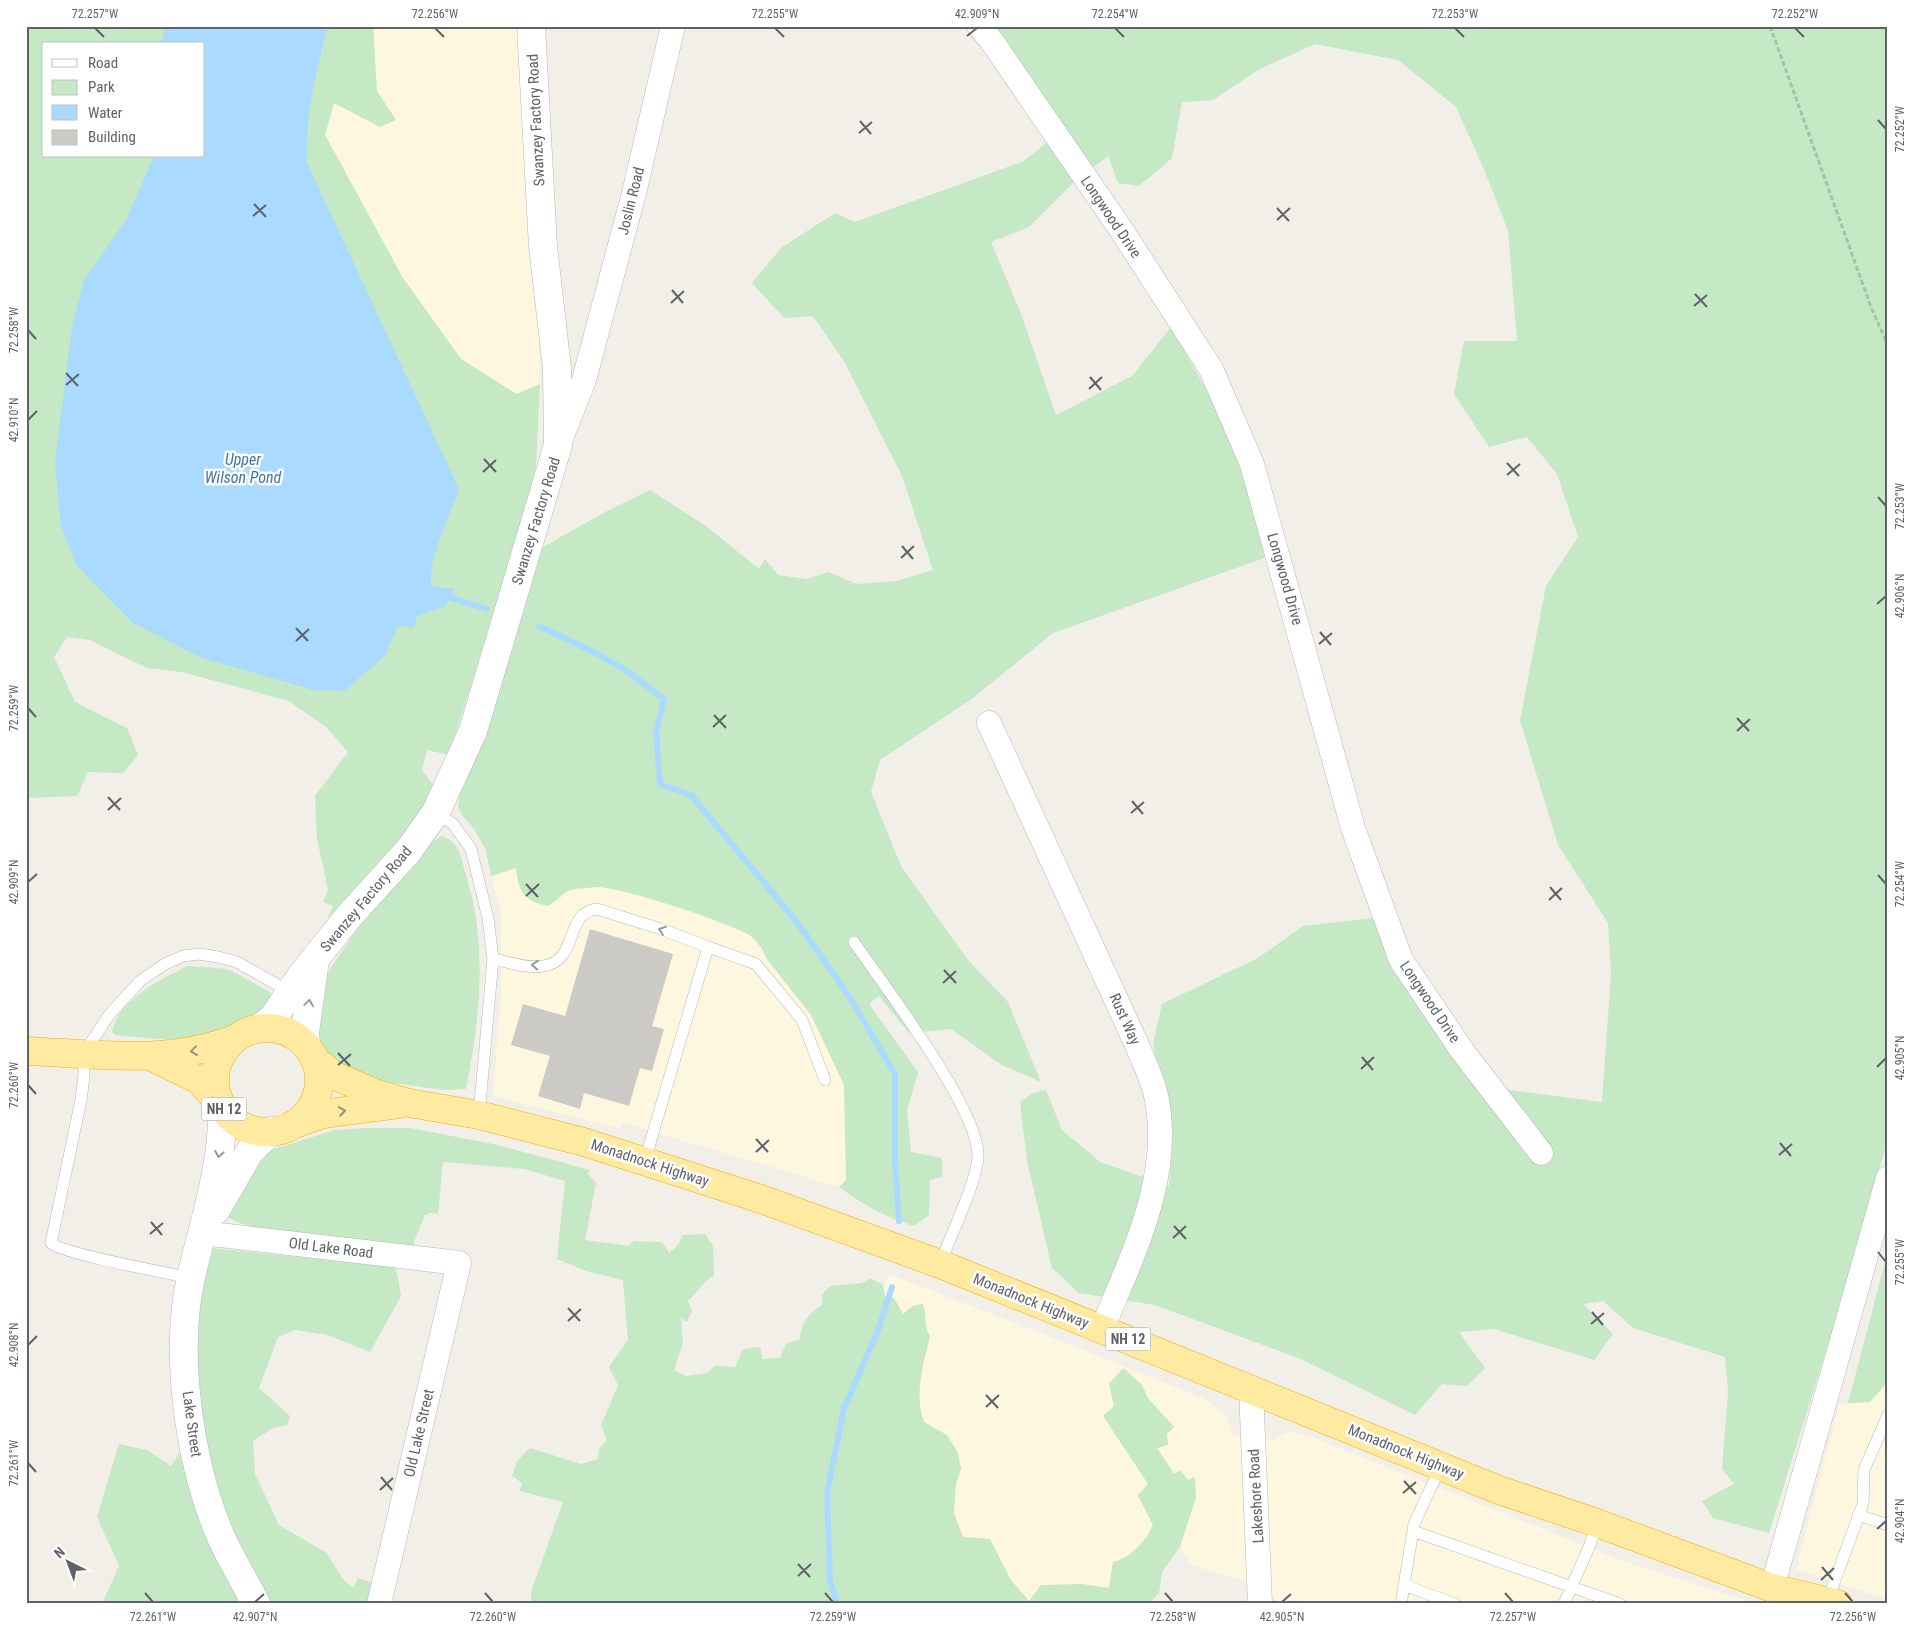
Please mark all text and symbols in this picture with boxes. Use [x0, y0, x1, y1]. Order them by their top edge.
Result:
text: 72.257°W [72, 7, 118, 21]
text: 72.256°W [412, 7, 458, 21]
text: 72.255°W [752, 7, 798, 21]
text: 42.909°N [955, 7, 999, 21]
text: 72.254°W [1092, 7, 1138, 21]
text: 72.253°W [1432, 7, 1478, 21]
text: 72.252°W [1772, 7, 1818, 21]
legend [42, 42, 205, 158]
street label: Swanzey Factory Road [524, 53, 548, 187]
text: Road [88, 54, 118, 72]
text: Park [88, 78, 115, 96]
text: Water [88, 104, 123, 122]
text: 72.252°W [1893, 106, 1907, 152]
text: Building [88, 128, 136, 146]
street label: Joslin Road [614, 165, 648, 237]
street label: Longwood Drive [1077, 173, 1145, 261]
text: 72.258°W [7, 307, 21, 353]
text: 42.910°N [7, 398, 21, 442]
water label: Upper Wilson Pond [205, 450, 282, 487]
street label: Swanzey Factory Road [508, 455, 564, 587]
text: 72.253°W [1893, 483, 1907, 529]
street label: Longwood Drive [1263, 531, 1307, 627]
text: 42.906°N [1893, 574, 1907, 618]
text: 72.259°W [7, 685, 21, 731]
street label: Swanzey Factory Road [317, 842, 415, 956]
text: 42.909°N [7, 860, 21, 904]
text: 72.254°W [1893, 861, 1907, 907]
one-way arrow [659, 926, 667, 936]
street label: Longwood Drive [1396, 958, 1464, 1046]
one-way arrow [530, 960, 538, 971]
street label: Rust Way [1106, 990, 1144, 1048]
one-way arrow [303, 998, 314, 1006]
text: 42.905°N [1893, 1036, 1907, 1080]
one-way arrow [189, 1046, 198, 1056]
text: 72.260°W [7, 1062, 21, 1108]
road number: NH 12 [202, 1098, 246, 1120]
one-way arrow [338, 1107, 346, 1117]
street label: Monadnock Highway [589, 1135, 711, 1191]
one-way arrow [215, 1150, 225, 1159]
street label: Old Lake Road [288, 1234, 374, 1262]
text: 72.255°W [1893, 1239, 1907, 1285]
street label: Monadnock Highway [971, 1270, 1091, 1332]
text: 42.908°N [7, 1323, 21, 1367]
road number: NH 12 [1106, 1328, 1150, 1350]
street label: Old Lake Street [400, 1387, 438, 1479]
street label: Lake Street [178, 1390, 206, 1458]
street label: Monadnock Highway [1346, 1421, 1466, 1483]
text: 72.261°W [7, 1440, 21, 1486]
street label: Lakeshore Road [1245, 1448, 1267, 1544]
text: 42.904°N [1893, 1499, 1907, 1543]
north arrow [42, 1538, 92, 1588]
text: N [51, 1544, 68, 1561]
text: 72.261°W [130, 1610, 176, 1624]
text: 42.907°N [233, 1610, 277, 1624]
text: 72.260°W [470, 1610, 516, 1624]
text: 72.259°W [810, 1610, 856, 1624]
text: 72.258°W [1150, 1610, 1196, 1624]
text: 42.905°N [1260, 1610, 1304, 1624]
text: 72.257°W [1490, 1610, 1536, 1624]
text: 72.256°W [1830, 1610, 1876, 1624]

